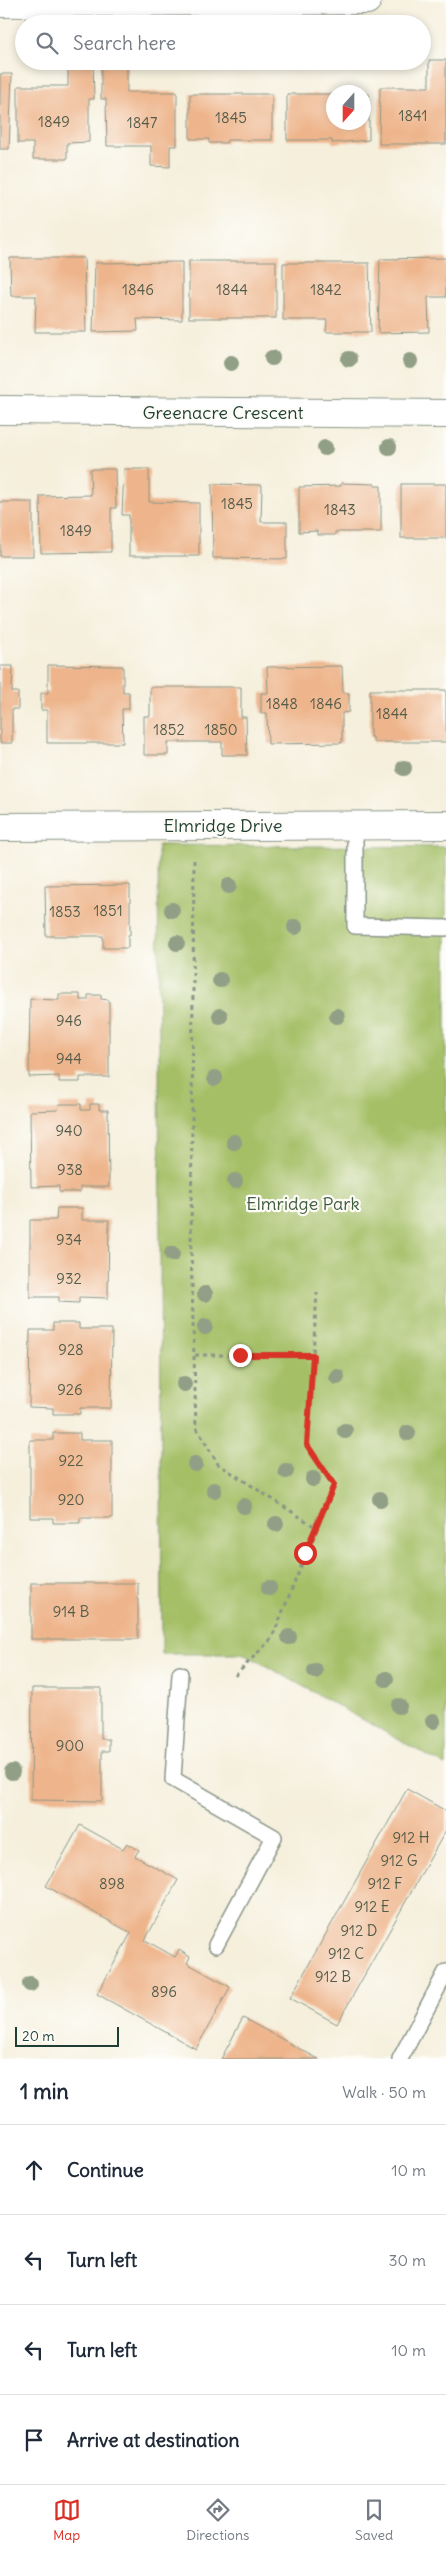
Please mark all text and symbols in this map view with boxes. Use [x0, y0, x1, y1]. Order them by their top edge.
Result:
search box [15, 15, 431, 70]
icon: search [33, 29, 61, 57]
text: Search here [73, 31, 176, 55]
north arrow [326, 85, 371, 130]
house number: 1841 [398, 106, 428, 125]
house number: 1845 [215, 108, 247, 127]
house number: 1849 [38, 112, 70, 131]
house number: 1847 [127, 113, 157, 132]
house number: 1846 [122, 280, 154, 299]
house number: 1844 [216, 280, 248, 299]
house number: 1842 [310, 280, 342, 299]
street label: Greenacre Crescent [142, 401, 304, 424]
house number: 1845 [221, 494, 253, 513]
house number: 1843 [324, 500, 356, 519]
house number: 1849 [60, 521, 92, 540]
house number: 1848 [266, 694, 298, 713]
house number: 1846 [310, 694, 342, 713]
house number: 1844 [376, 704, 408, 723]
house number: 1852 [153, 720, 185, 739]
house number: 1850 [204, 720, 238, 739]
street label: Elmridge Drive [164, 814, 282, 837]
house number: 1851 [93, 901, 123, 920]
house number: 1853 [49, 902, 81, 921]
house number: 946 [56, 1011, 82, 1030]
house number: 944 [56, 1049, 82, 1068]
house number: 940 [55, 1121, 83, 1140]
house number: 938 [57, 1160, 83, 1179]
park label: Elmridge Park [246, 1192, 360, 1215]
house number: 934 [56, 1230, 82, 1249]
house number: 932 [56, 1269, 82, 1288]
house number: 928 [58, 1340, 84, 1359]
route end [229, 1344, 252, 1367]
house number: 926 [57, 1380, 83, 1399]
house number: 922 [58, 1451, 84, 1470]
house number: 920 [58, 1490, 84, 1509]
route start [294, 1542, 317, 1565]
house number: 914 B [53, 1602, 89, 1621]
house number: 900 [56, 1736, 84, 1755]
house number: 912 H [392, 1828, 430, 1847]
house number: 912 G [380, 1851, 418, 1870]
house number: 898 [99, 1874, 125, 1893]
house number: 912 F [368, 1874, 403, 1893]
house number: 912 E [354, 1897, 390, 1916]
house number: 912 D [340, 1921, 378, 1940]
house number: 912 C [328, 1944, 364, 1963]
house number: 912 B [315, 1967, 351, 1986]
house number: 896 [151, 1982, 177, 2001]
scale bar [15, 2024, 119, 2047]
text: 20 m [22, 2027, 55, 2045]
text: 1 min [20, 2078, 69, 2105]
text: Walk · 50 m [342, 2082, 426, 2102]
icon: ahead [20, 2156, 48, 2184]
text: Continue [67, 2158, 144, 2182]
text: 10 m [391, 2160, 426, 2180]
icon: left [20, 2246, 48, 2274]
text: Turn left [67, 2248, 137, 2272]
text: 30 m [389, 2250, 426, 2270]
icon: left [20, 2336, 48, 2364]
text: Turn left [67, 2338, 137, 2362]
text: 10 m [391, 2340, 426, 2360]
icon: arrive [20, 2426, 48, 2454]
text: Arrive at destination [67, 2428, 240, 2452]
tab: Map [53, 2496, 81, 2544]
tab: Directions [186, 2496, 249, 2544]
tab: Saved [355, 2496, 393, 2544]

